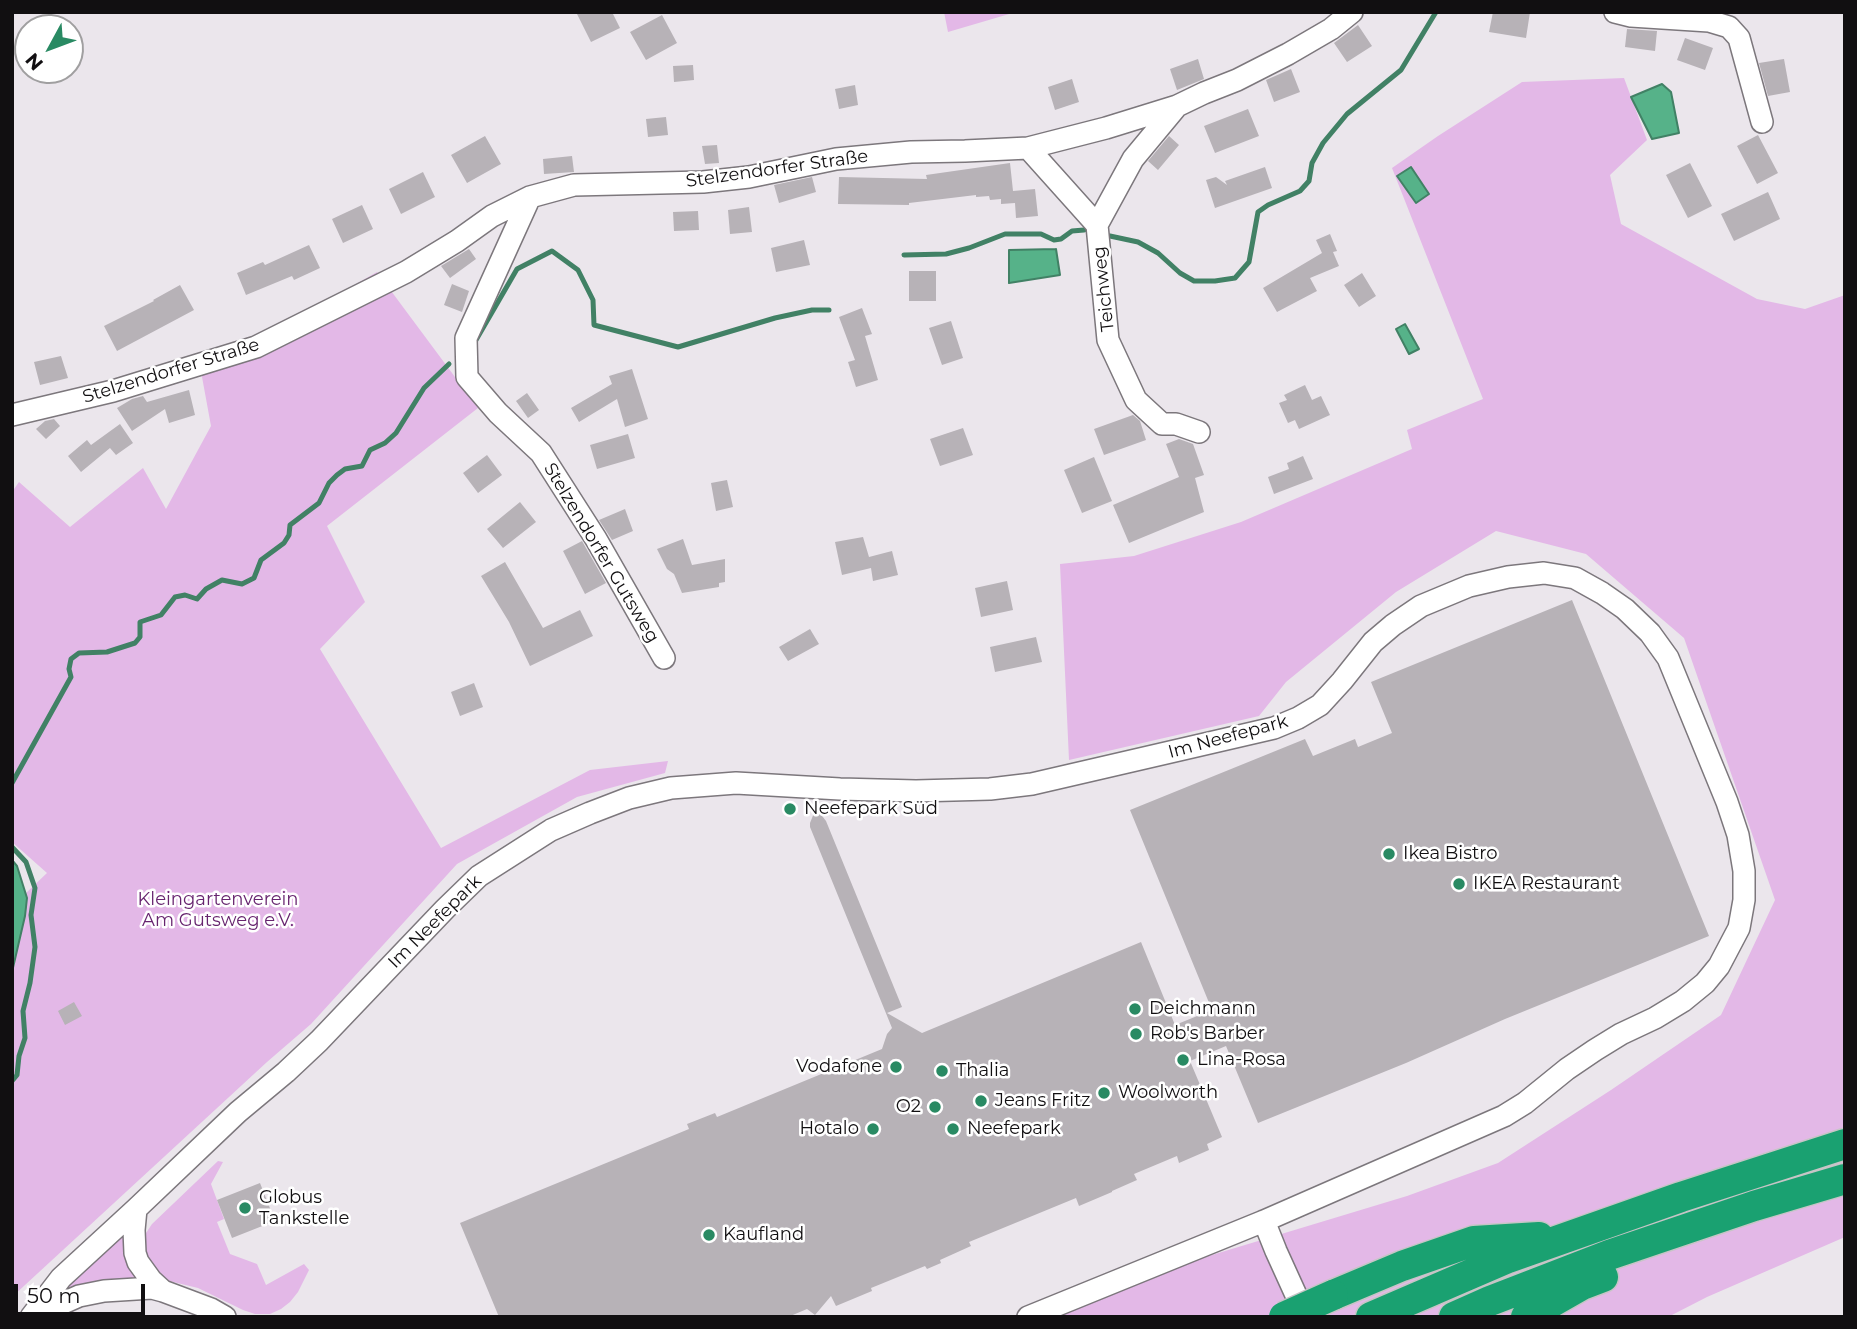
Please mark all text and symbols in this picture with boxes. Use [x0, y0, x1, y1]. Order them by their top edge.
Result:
north arrow [14, 14, 84, 84]
text: N [21, 48, 48, 75]
street label: Stelzendorfer Straße [685, 146, 869, 192]
street label: Teichweg [1089, 245, 1119, 333]
street label: Stelzendorfer Straße [80, 334, 262, 408]
street label: Stelzendorfer Gutsweg [539, 459, 663, 647]
street label: Im Neefepark [1166, 711, 1290, 763]
place label: Neefepark Süd [804, 798, 938, 820]
marker: Neefepark Süd [782, 801, 798, 817]
place label: Ikea Bistro [1403, 843, 1498, 865]
marker: Ikea Bistro [1381, 846, 1397, 862]
street label: Im Neefepark [384, 871, 486, 973]
place label: IKEA Restaurant [1473, 873, 1620, 895]
marker: IKEA Restaurant [1451, 876, 1467, 892]
park label: Kleingartenverein Am Gutsweg e.V. [137, 889, 299, 932]
place label: Deichmann [1149, 998, 1256, 1020]
marker: Deichmann [1127, 1001, 1143, 1017]
place label: Rob's Barber [1150, 1023, 1265, 1045]
marker: Rob's Barber [1128, 1026, 1144, 1042]
place label: Lina-Rosa [1197, 1049, 1286, 1071]
marker: Lina-Rosa [1175, 1052, 1191, 1068]
place label: Vodafone [796, 1056, 882, 1078]
marker: Vodafone [888, 1059, 904, 1075]
place label: Thalia [956, 1060, 1009, 1082]
marker: Thalia [934, 1063, 950, 1079]
place label: Woolworth [1118, 1082, 1218, 1104]
marker: Woolworth [1096, 1085, 1112, 1101]
place label: Jeans Fritz [995, 1090, 1090, 1112]
marker: Jeans Fritz [973, 1093, 989, 1109]
place label: O2 [896, 1096, 921, 1118]
marker: O2 [927, 1099, 943, 1115]
place label: Hotalo [799, 1118, 859, 1140]
place label: Neefepark [967, 1118, 1061, 1140]
marker: Hotalo [865, 1121, 881, 1137]
marker: Neefepark [945, 1121, 961, 1137]
place label: Globus Tankstelle [259, 1187, 349, 1230]
marker: Globus Tankstelle [237, 1200, 253, 1216]
place label: Kaufland [723, 1224, 804, 1246]
marker: Kaufland [701, 1227, 717, 1243]
scale bar [18, 1270, 149, 1314]
text: 50 m [27, 1283, 81, 1308]

